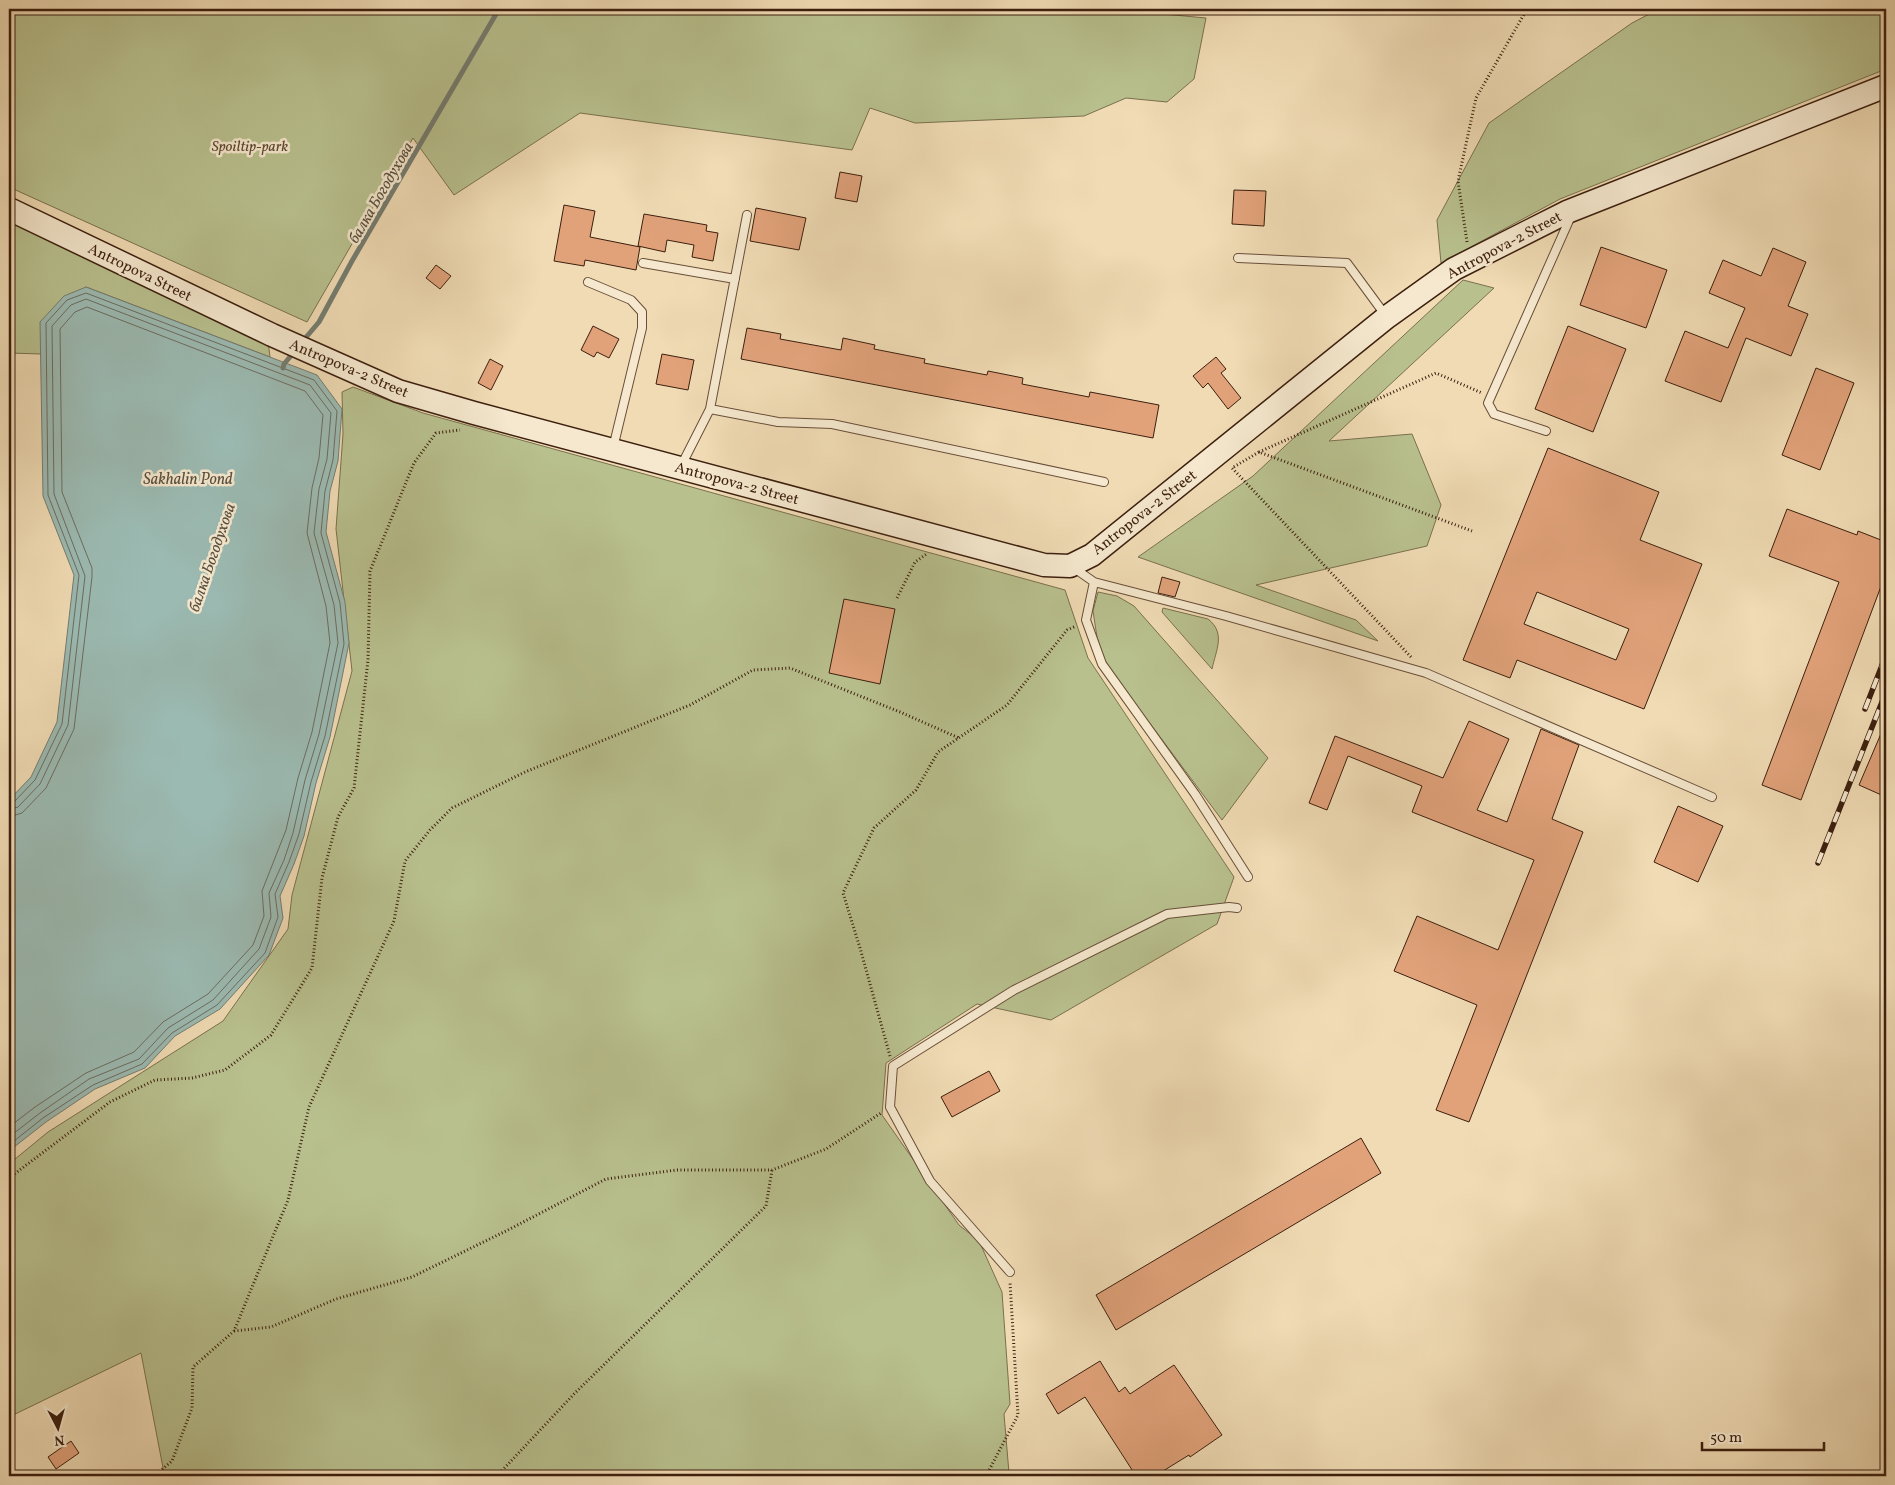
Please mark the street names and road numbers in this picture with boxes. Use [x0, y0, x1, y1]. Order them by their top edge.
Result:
street label: Antropova-2 Street [1443, 207, 1566, 286]
street label: Antropova Street [84, 239, 195, 308]
street label: Antropova-2 Street [286, 335, 411, 404]
street label: Antropova-2 Street [672, 458, 801, 511]
street label: Antropova-2 Street [1088, 466, 1202, 561]

